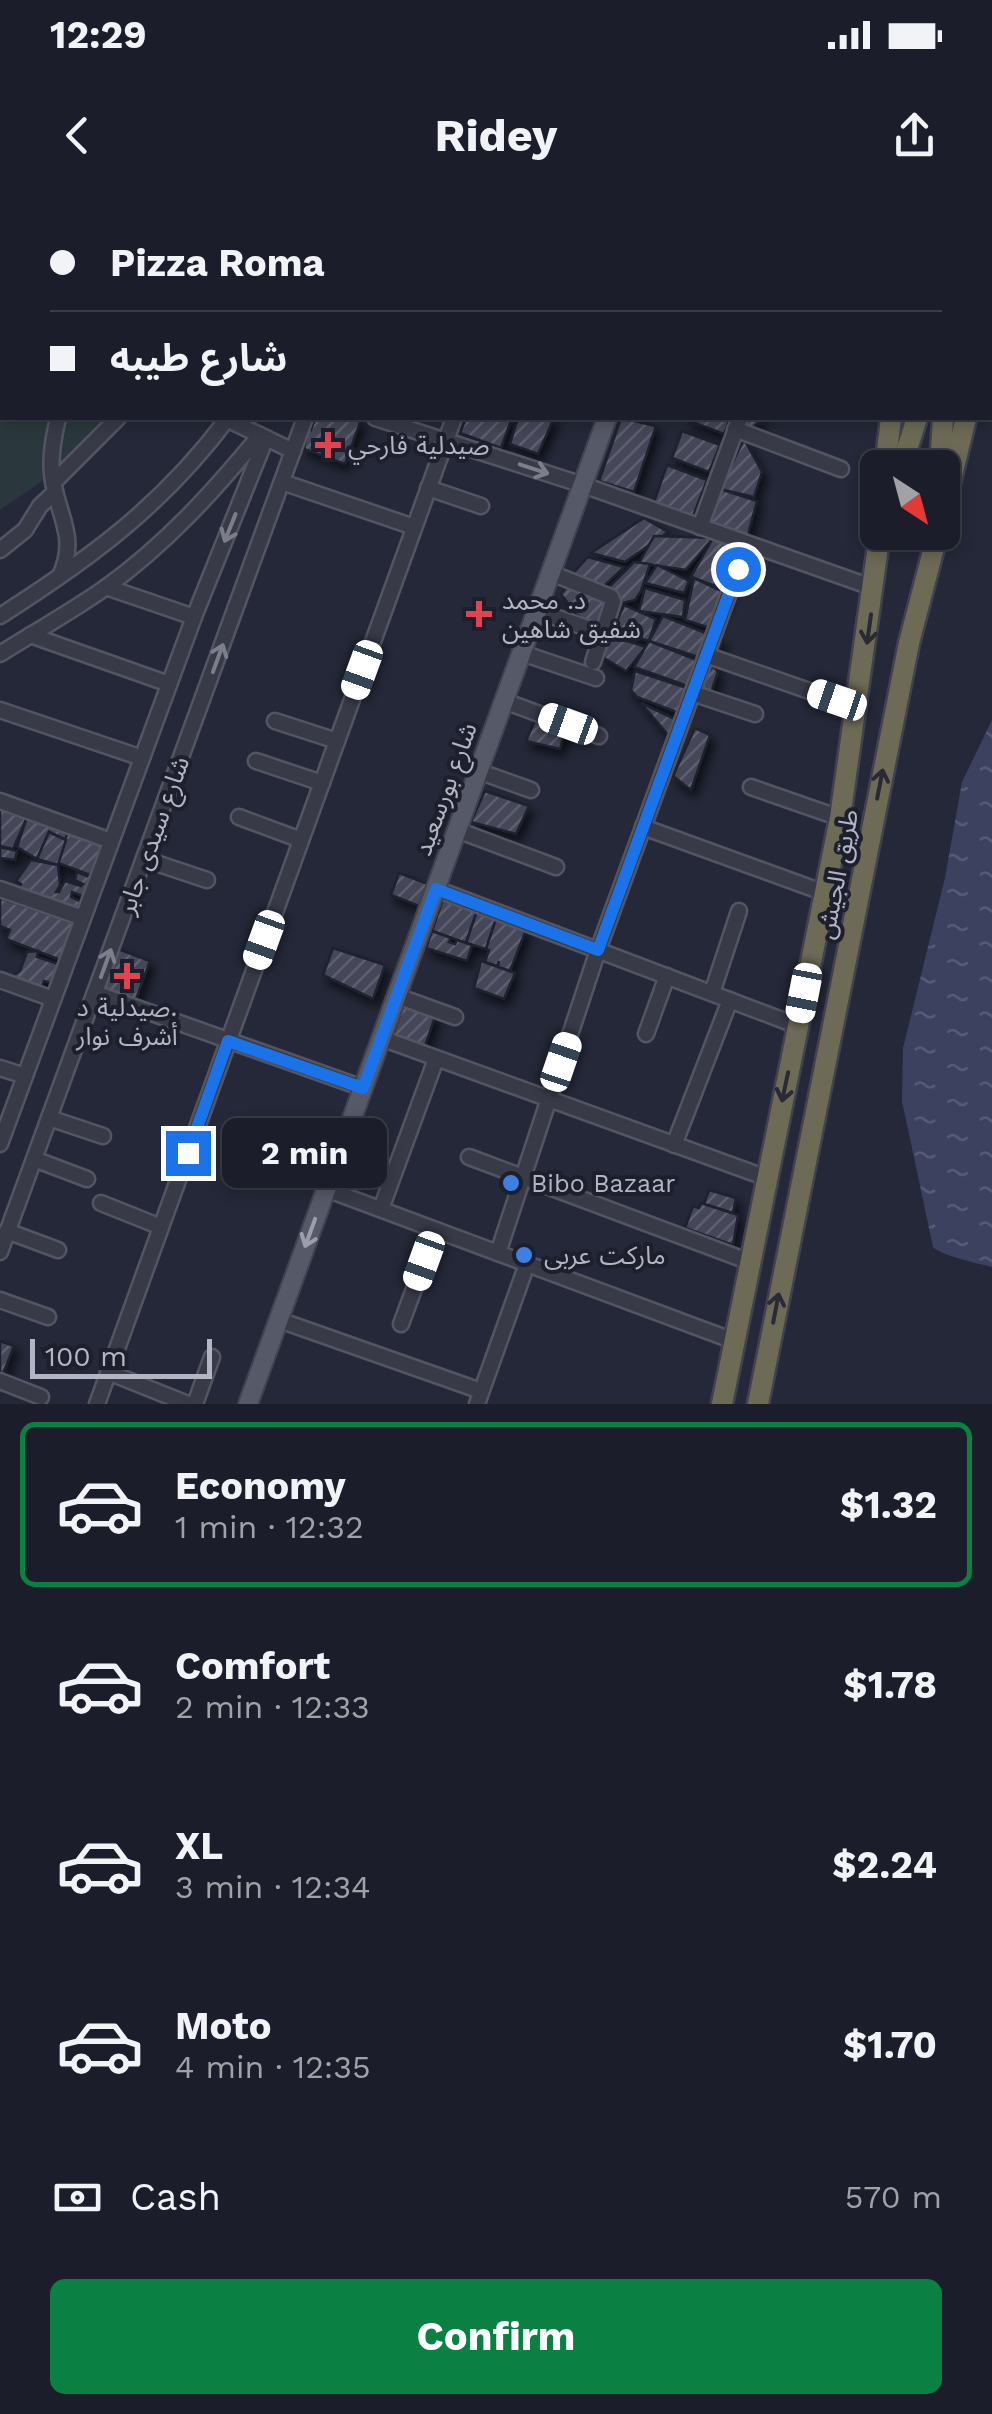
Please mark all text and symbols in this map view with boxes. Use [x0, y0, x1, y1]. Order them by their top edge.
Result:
text: 12:29 [50, 13, 147, 57]
icon: back [50, 108, 105, 163]
icon: share [887, 108, 942, 163]
text: Ridey [435, 109, 557, 162]
text: Pizza Roma [110, 241, 325, 285]
text: شارع طيبه [110, 336, 287, 380]
place label: صيدلية فارحي [348, 431, 489, 465]
marker: صيدلية فارحي [317, 434, 339, 456]
north arrow [860, 450, 960, 550]
map controls [860, 450, 960, 550]
one-way arrow [518, 461, 550, 479]
one-way arrow [219, 513, 237, 543]
route start [716, 547, 761, 592]
place label: د. محمد شفيق شاهين [502, 586, 641, 645]
marker: د. محمد شفيق شاهين [466, 601, 492, 627]
one-way arrow [859, 613, 877, 645]
car [338, 637, 386, 703]
one-way arrow [210, 643, 228, 674]
car [804, 676, 870, 724]
car [535, 700, 601, 748]
street label: شارع بورسعيد [408, 719, 487, 861]
street label: شارع سيدى جابر [111, 752, 199, 920]
one-way arrow [872, 768, 891, 800]
street label: طريق الجيش [811, 807, 865, 942]
car [240, 907, 288, 973]
one-way arrow [98, 948, 116, 979]
car [784, 961, 824, 1025]
marker: صيدلية د. أشرف نوار [116, 965, 138, 987]
place label: صيدلية د. أشرف نوار [75, 993, 178, 1051]
car [537, 1029, 585, 1095]
one-way arrow [775, 1070, 794, 1102]
callout: 2 min [223, 1118, 388, 1188]
route end [166, 1131, 211, 1176]
text: 2 min [261, 1134, 348, 1172]
place label: Bibo Bazaar [531, 1169, 676, 1198]
marker: Bibo Bazaar [500, 1172, 522, 1194]
one-way arrow [300, 1216, 318, 1247]
car [400, 1228, 448, 1294]
place label: ماركت عربى [544, 1241, 666, 1270]
marker: ماركت عربى [513, 1244, 535, 1266]
one-way arrow [767, 1292, 786, 1325]
scale bar [30, 1334, 212, 1378]
text: 100 m [45, 1340, 127, 1373]
icon: car [55, 1460, 145, 1550]
text: Economy [175, 1464, 346, 1508]
text: $1.32 [840, 1483, 937, 1527]
text: 1 min · 12:32 [175, 1508, 364, 1546]
icon: car [55, 1640, 145, 1730]
text: Comfort [175, 1644, 330, 1688]
text: $1.78 [843, 1663, 937, 1707]
text: 2 min · 12:33 [175, 1688, 370, 1726]
icon: car [55, 1820, 145, 1910]
text: XL [175, 1824, 223, 1868]
text: $2.24 [832, 1843, 937, 1887]
text: 3 min · 12:34 [175, 1868, 371, 1906]
icon: car [55, 2000, 145, 2090]
text: Moto [175, 2004, 271, 2048]
text: $1.70 [843, 2023, 937, 2067]
text: 4 min · 12:35 [175, 2048, 371, 2086]
icon: cash [50, 2170, 105, 2225]
text: Cash [130, 2175, 221, 2219]
text: 570 m [845, 2178, 942, 2216]
button: Confirm [50, 2279, 942, 2394]

